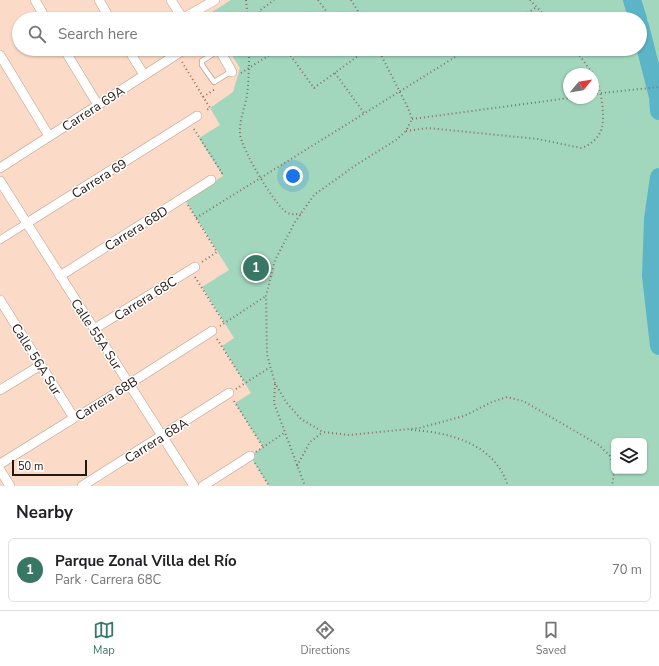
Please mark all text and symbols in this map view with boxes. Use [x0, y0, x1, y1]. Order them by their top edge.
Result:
search box [12, 12, 647, 56]
icon: search [26, 23, 48, 45]
text: Search here [58, 24, 138, 44]
north arrow [563, 68, 599, 104]
street label: Carrera 69A [59, 82, 129, 136]
street label: Carrera 69 [68, 155, 131, 203]
your location [283, 166, 303, 186]
street label: Carrera 68D [101, 202, 172, 255]
pin: 1 [243, 253, 269, 283]
street label: Carrera 68C [111, 272, 180, 325]
street label: Calle 55A Sur [66, 295, 126, 374]
street label: Calle 56A Sur [7, 320, 66, 399]
street label: Carrera 68B [72, 372, 141, 425]
street label: Carrera 68A [121, 414, 192, 467]
map controls [611, 438, 647, 474]
button: layers [611, 438, 647, 474]
scale bar [12, 458, 87, 477]
text: 50 m [18, 459, 43, 474]
text: Nearby [16, 501, 73, 524]
text: Parque Zonal Villa del Río [55, 551, 237, 571]
text: 1 [26, 561, 34, 579]
text: 70 m [612, 561, 642, 579]
text: Park · Carrera 68C [55, 571, 161, 589]
tab: Map [93, 619, 115, 658]
tab: Directions [301, 619, 350, 658]
tab: Saved [536, 619, 566, 658]

